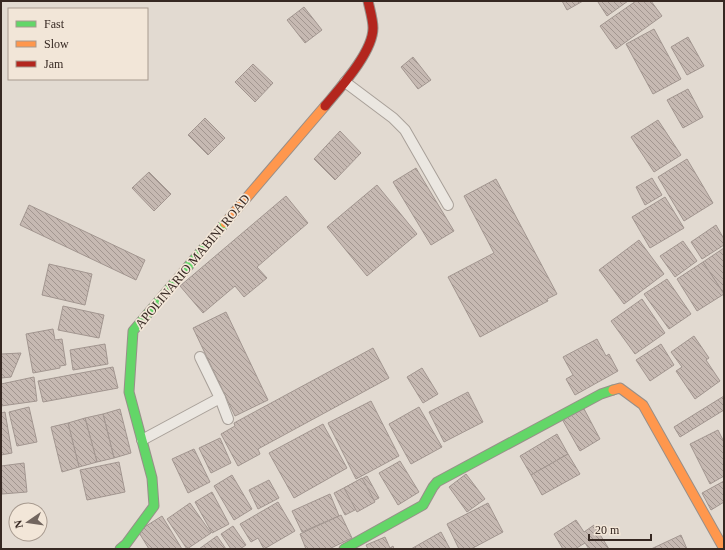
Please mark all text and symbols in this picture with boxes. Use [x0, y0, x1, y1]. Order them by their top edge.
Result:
legend [8, 8, 148, 80]
text: Fast [44, 17, 65, 31]
text: Slow [44, 37, 69, 51]
text: Jam [44, 57, 64, 71]
street label: APOLINARIO MABINI ROAD [132, 191, 253, 331]
north arrow [8, 502, 48, 542]
scale bar [589, 516, 651, 542]
text: N [12, 519, 25, 529]
text: 20 m [595, 523, 620, 537]

